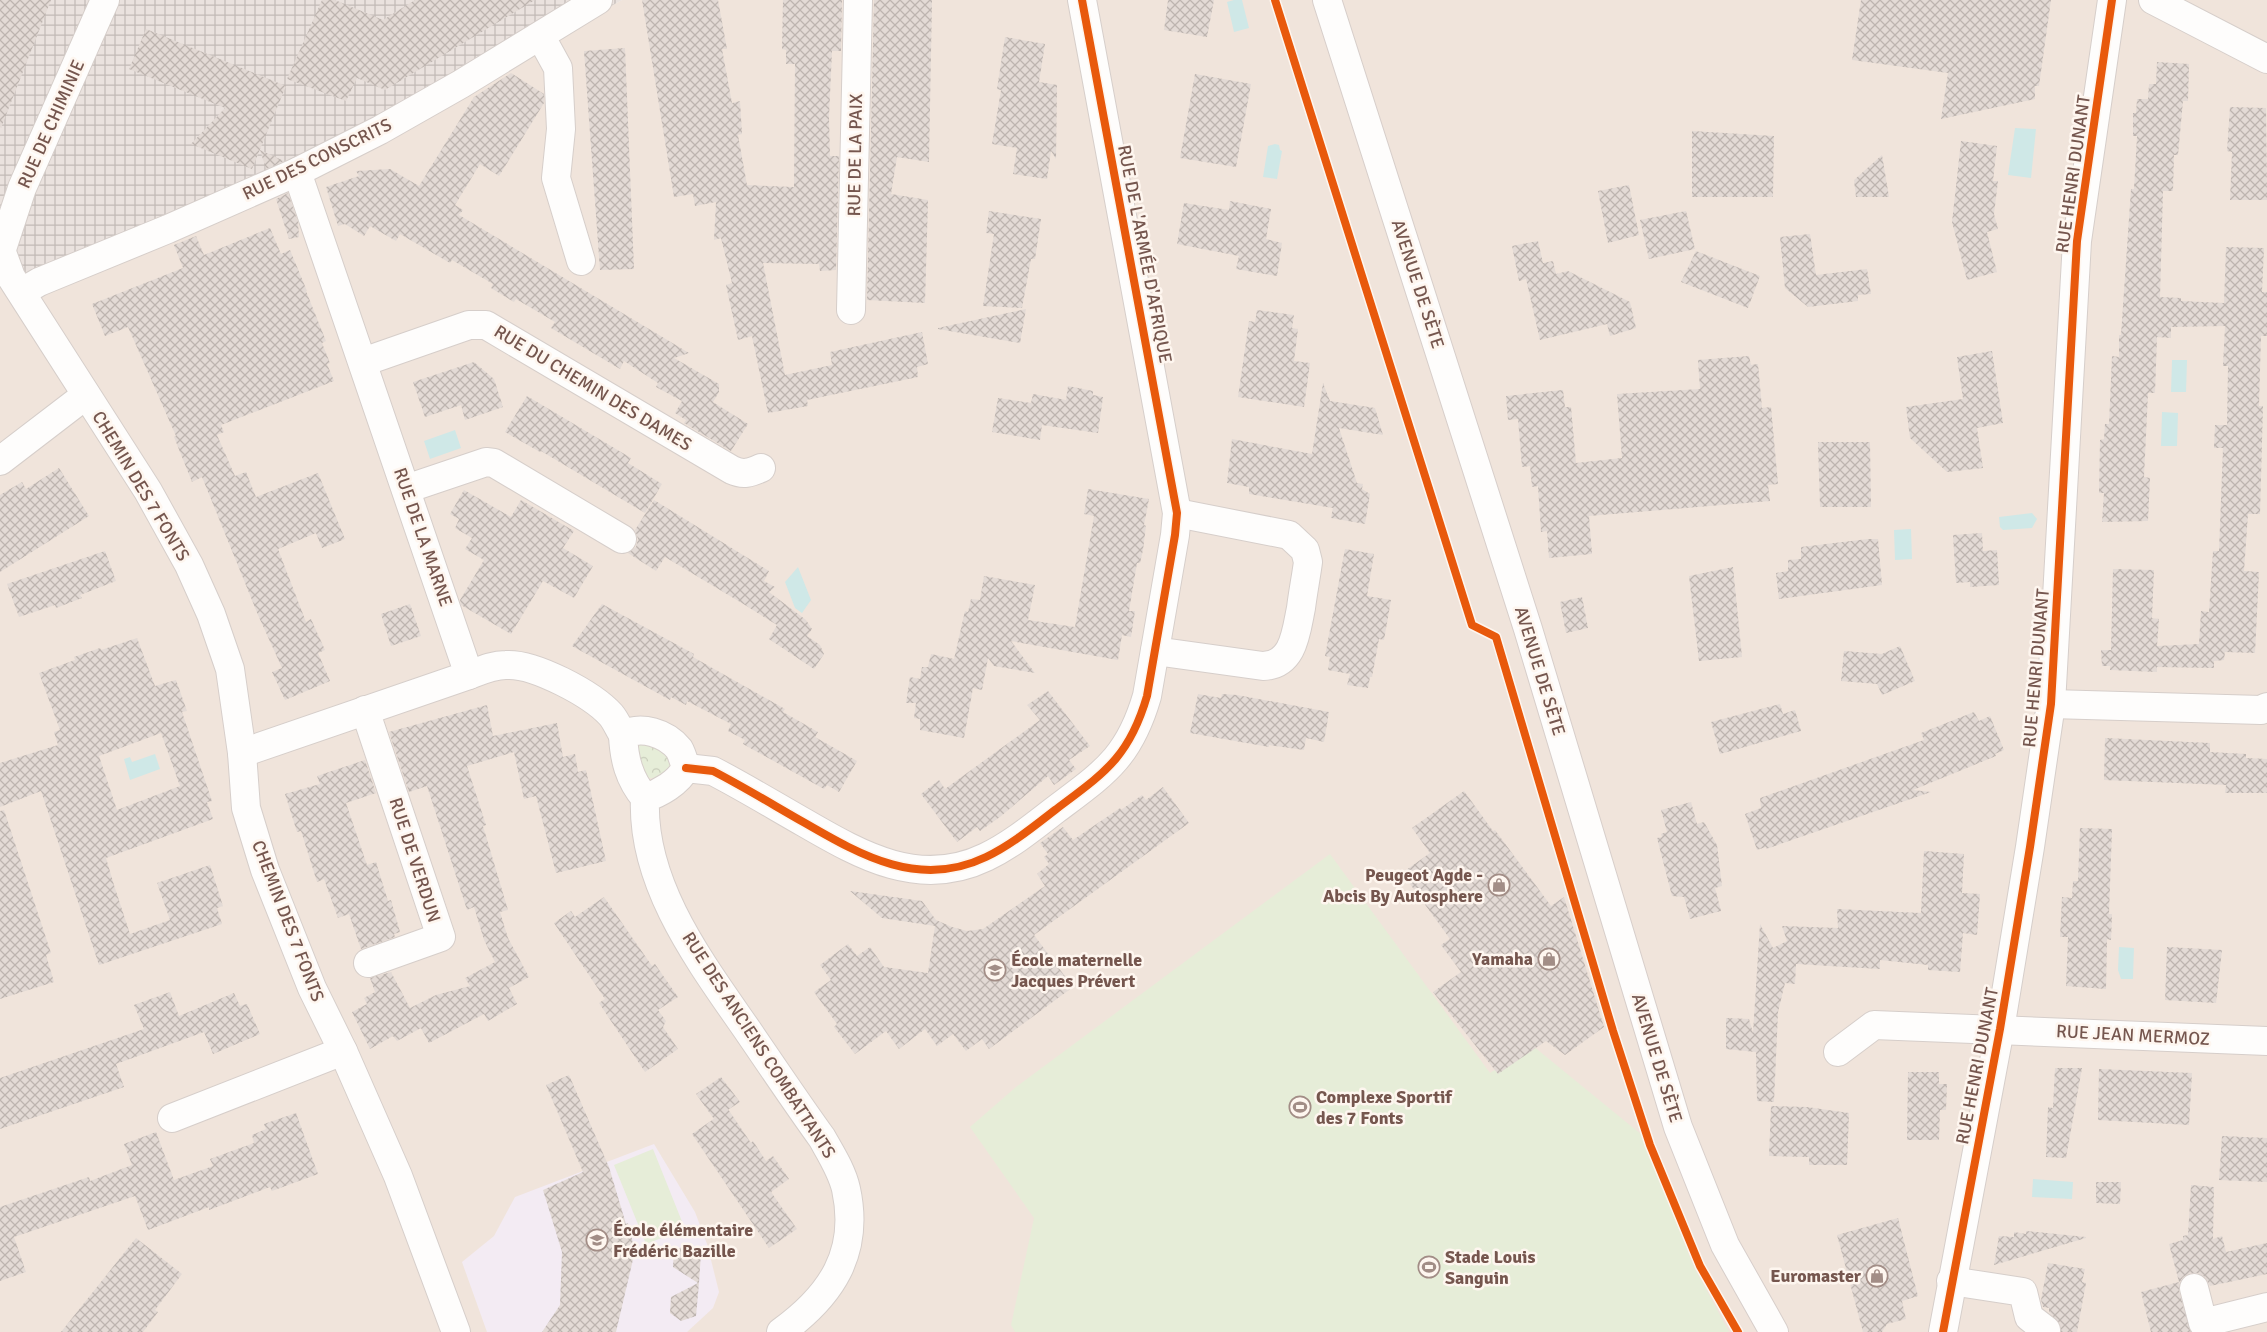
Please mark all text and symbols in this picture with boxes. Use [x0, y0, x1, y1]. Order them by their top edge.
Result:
street label: RUE DE CHIMINIE [13, 56, 89, 192]
street label: RUE DE LA PAIX [843, 93, 867, 217]
street label: RUE HENRI DUNANT [2051, 93, 2095, 254]
street label: RUE DES CONSCRITS [239, 113, 395, 205]
street label: RUE DE L'ARMÉE D'AFRIQUE [1113, 143, 1177, 365]
street label: AVENUE DE SÈTE [1387, 217, 1449, 351]
street label: RUE DU CHEMIN DES DAMES [490, 320, 696, 456]
street label: CHEMIN DES 7 FONTS [88, 407, 194, 565]
street label: RUE DE LA MARNE [389, 465, 457, 609]
street label: RUE HENRI DUNANT [2018, 588, 2054, 748]
street label: AVENUE DE SÈTE [1510, 604, 1570, 738]
street label: RUE DE VERDUN [384, 795, 446, 925]
street label: CHEMIN DES 7 FONTS [247, 837, 329, 1005]
place label: Peugeot Agde - Abcis By Autosphere [1323, 864, 1483, 907]
shop icon: Peugeot Agde - Abcis By Autosphere [1487, 873, 1511, 897]
street label: RUE DES ANCIENS COMBATTANTS [677, 928, 841, 1162]
shop icon: Yamaha [1537, 947, 1561, 971]
place label: Yamaha [1471, 948, 1533, 970]
place label: École maternelle Jacques Prévert [1011, 949, 1142, 992]
school or university icon: École maternelle Jacques Prévert [983, 958, 1007, 982]
street label: RUE HENRI DUNANT [1951, 986, 2003, 1146]
street label: AVENUE DE SÈTE [1627, 991, 1687, 1125]
street label: RUE JEAN MERMOZ [2056, 1020, 2210, 1050]
place label: Complexe Sportif des 7 Fonts [1316, 1086, 1453, 1129]
sports icon: Complexe Sportif des 7 Fonts [1288, 1095, 1312, 1119]
place label: École élémentaire Frédéric Bazille [613, 1219, 753, 1262]
school or university icon: École élémentaire Frédéric Bazille [585, 1228, 609, 1252]
place label: Stade Louis Sanguin [1445, 1246, 1535, 1289]
sports icon: Stade Louis Sanguin [1417, 1255, 1441, 1279]
shop icon: Euromaster [1865, 1264, 1889, 1288]
place label: Euromaster [1770, 1265, 1862, 1287]

